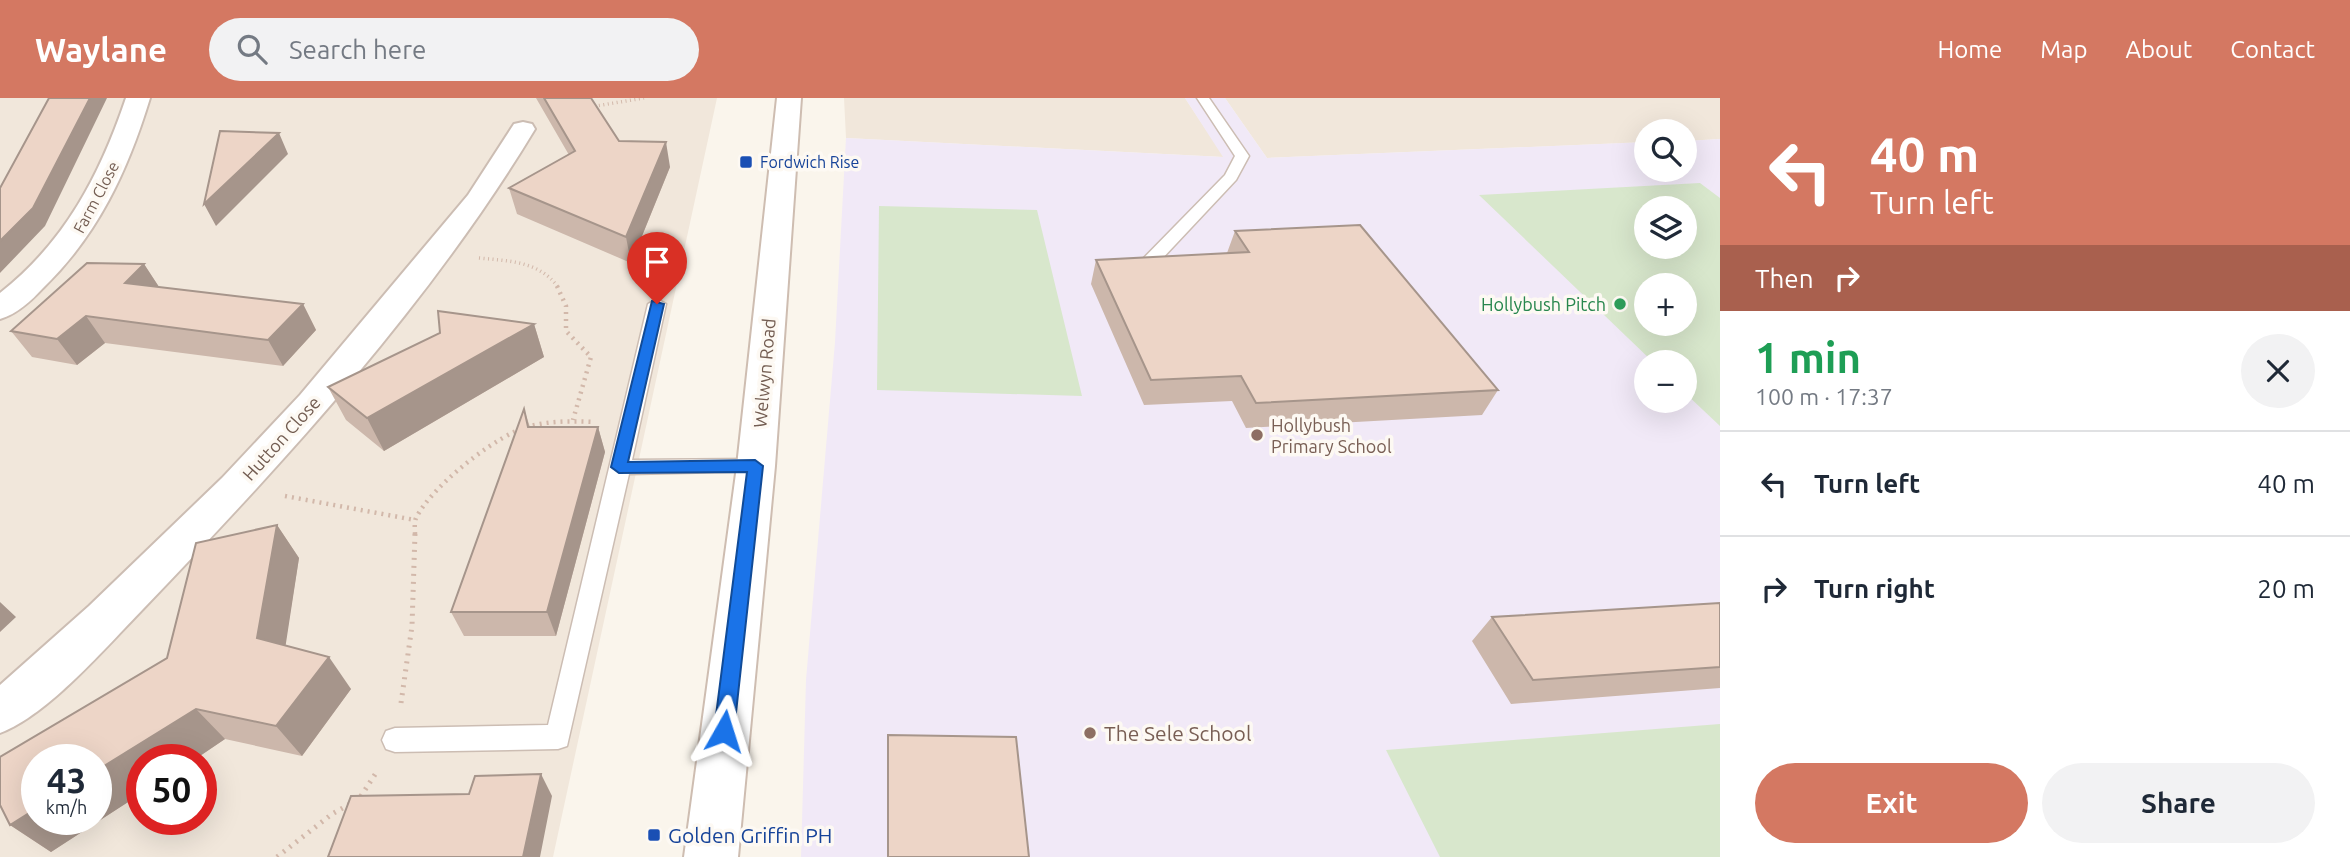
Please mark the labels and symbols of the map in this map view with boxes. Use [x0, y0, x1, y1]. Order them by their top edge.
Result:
place label: Fordwich Rise [760, 153, 859, 171]
marker: Fordwich Rise [738, 154, 754, 170]
street label: Farm Close [70, 158, 122, 236]
pin [627, 232, 687, 304]
place label: Hollybush Pitch [1481, 294, 1606, 314]
marker: Hollybush Pitch [1612, 296, 1628, 312]
street label: Welwyn Road [749, 317, 779, 429]
street label: Hutton Close [238, 392, 324, 484]
place label: Hollybush Primary School [1271, 415, 1392, 456]
marker: Hollybush Primary School [1249, 427, 1265, 443]
position arrow [687, 694, 761, 768]
place label: The Sele School [1104, 721, 1251, 745]
marker: The Sele School [1082, 725, 1098, 741]
speed limit sign: 50 [126, 744, 217, 835]
place label: Golden Griffin PH [668, 823, 832, 847]
marker: Golden Griffin PH [646, 827, 662, 843]

